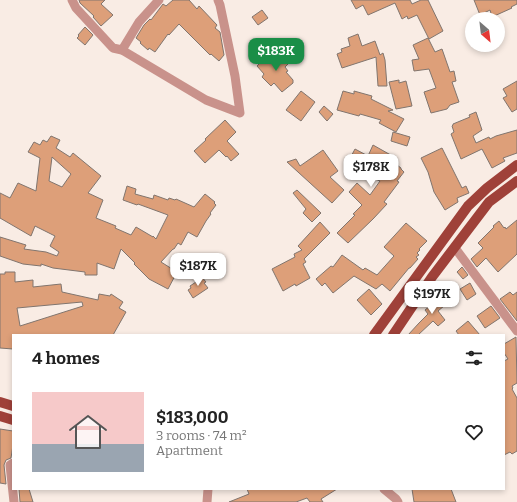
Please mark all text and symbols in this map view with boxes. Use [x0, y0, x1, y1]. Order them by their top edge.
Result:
north arrow [465, 12, 505, 52]
map controls [465, 12, 505, 52]
pin: $183K [248, 38, 304, 72]
text: $183K [257, 43, 295, 58]
pin: $178K [343, 154, 399, 188]
text: $178K [352, 159, 390, 174]
pin: $187K [170, 253, 226, 287]
text: $187K [179, 258, 217, 273]
pin: $197K [404, 281, 460, 315]
text: $197K [413, 286, 451, 301]
icon: filters [463, 347, 485, 369]
text: 4 homes [32, 348, 100, 369]
text: $183,000 [156, 407, 229, 428]
icon: home [64, 408, 112, 456]
icon: heart [463, 421, 485, 443]
text: 3 rooms · 74 m² [156, 428, 247, 443]
text: Apartment [156, 443, 223, 458]

